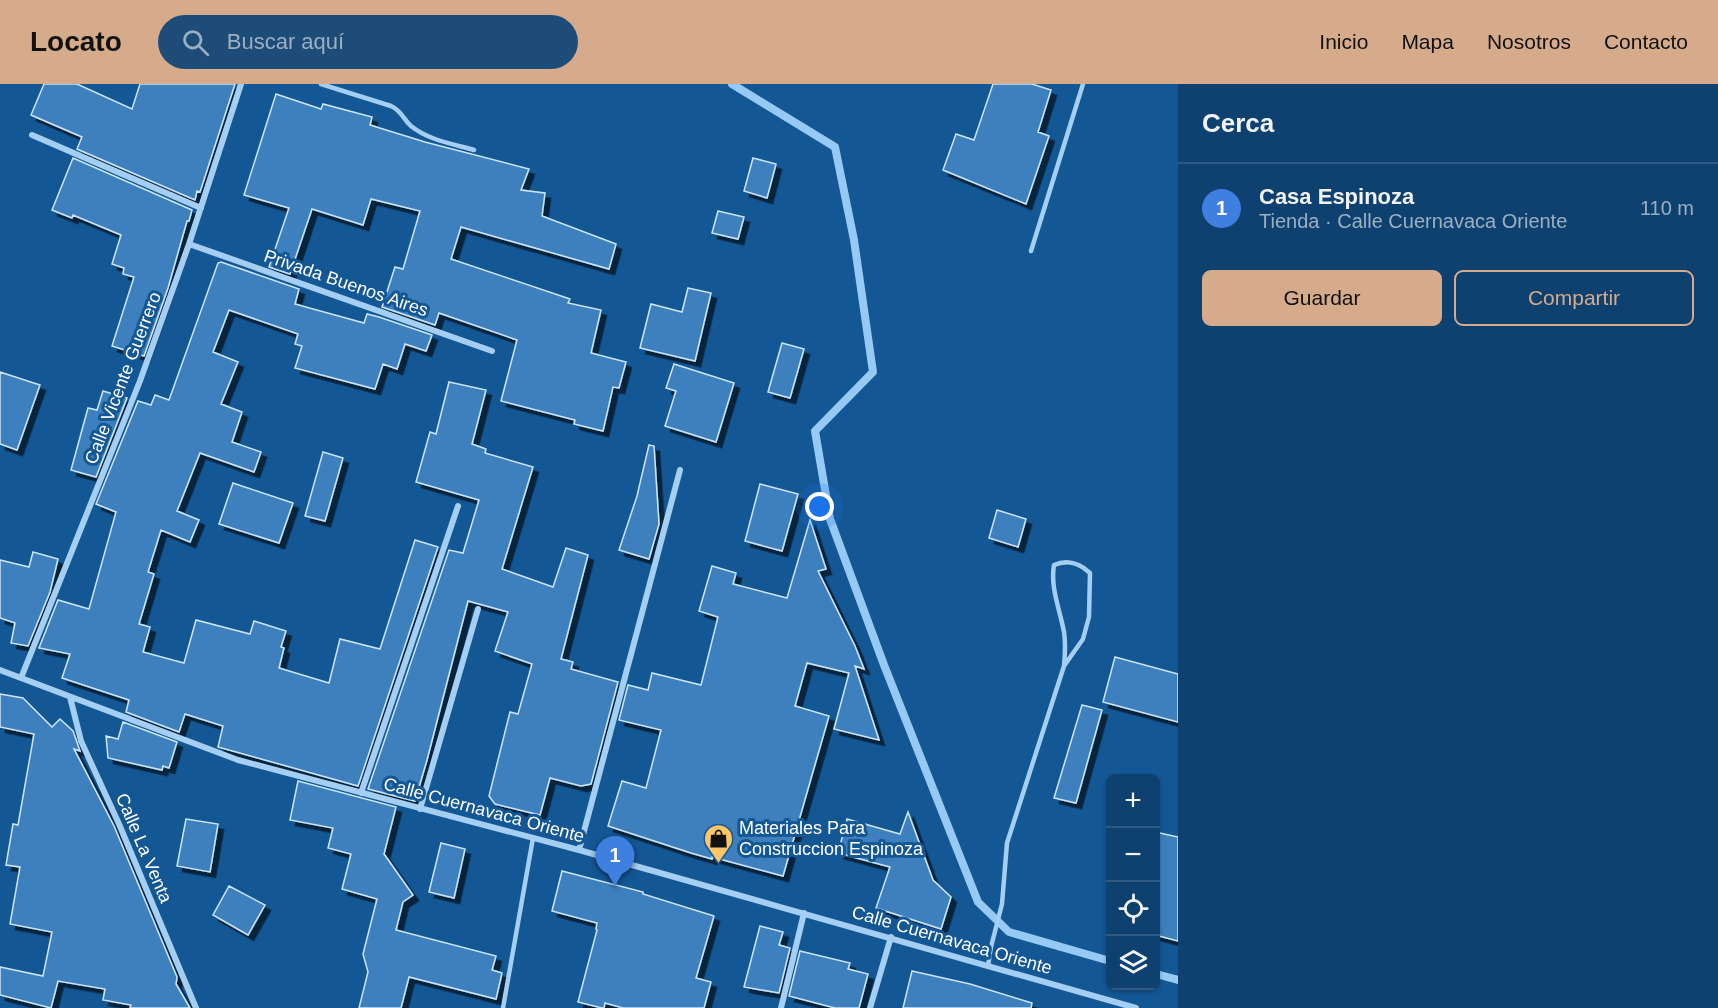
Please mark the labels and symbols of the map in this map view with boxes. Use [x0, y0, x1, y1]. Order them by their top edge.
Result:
street label: Privada Buenos Aires [261, 246, 431, 320]
street label: Calle Vicente Guerrero [81, 289, 165, 467]
your location [805, 492, 834, 521]
street label: Calle Cuernavaca Oriente [381, 774, 587, 846]
street label: Calle La Venta [112, 790, 176, 907]
place label: Materiales Para Construccion Espinoza [739, 818, 924, 859]
shop icon: Materiales Para Construccion Espinoza [702, 822, 734, 864]
pin: 1 [596, 836, 634, 886]
street label: Calle Cuernavaca Oriente [850, 902, 1054, 978]

